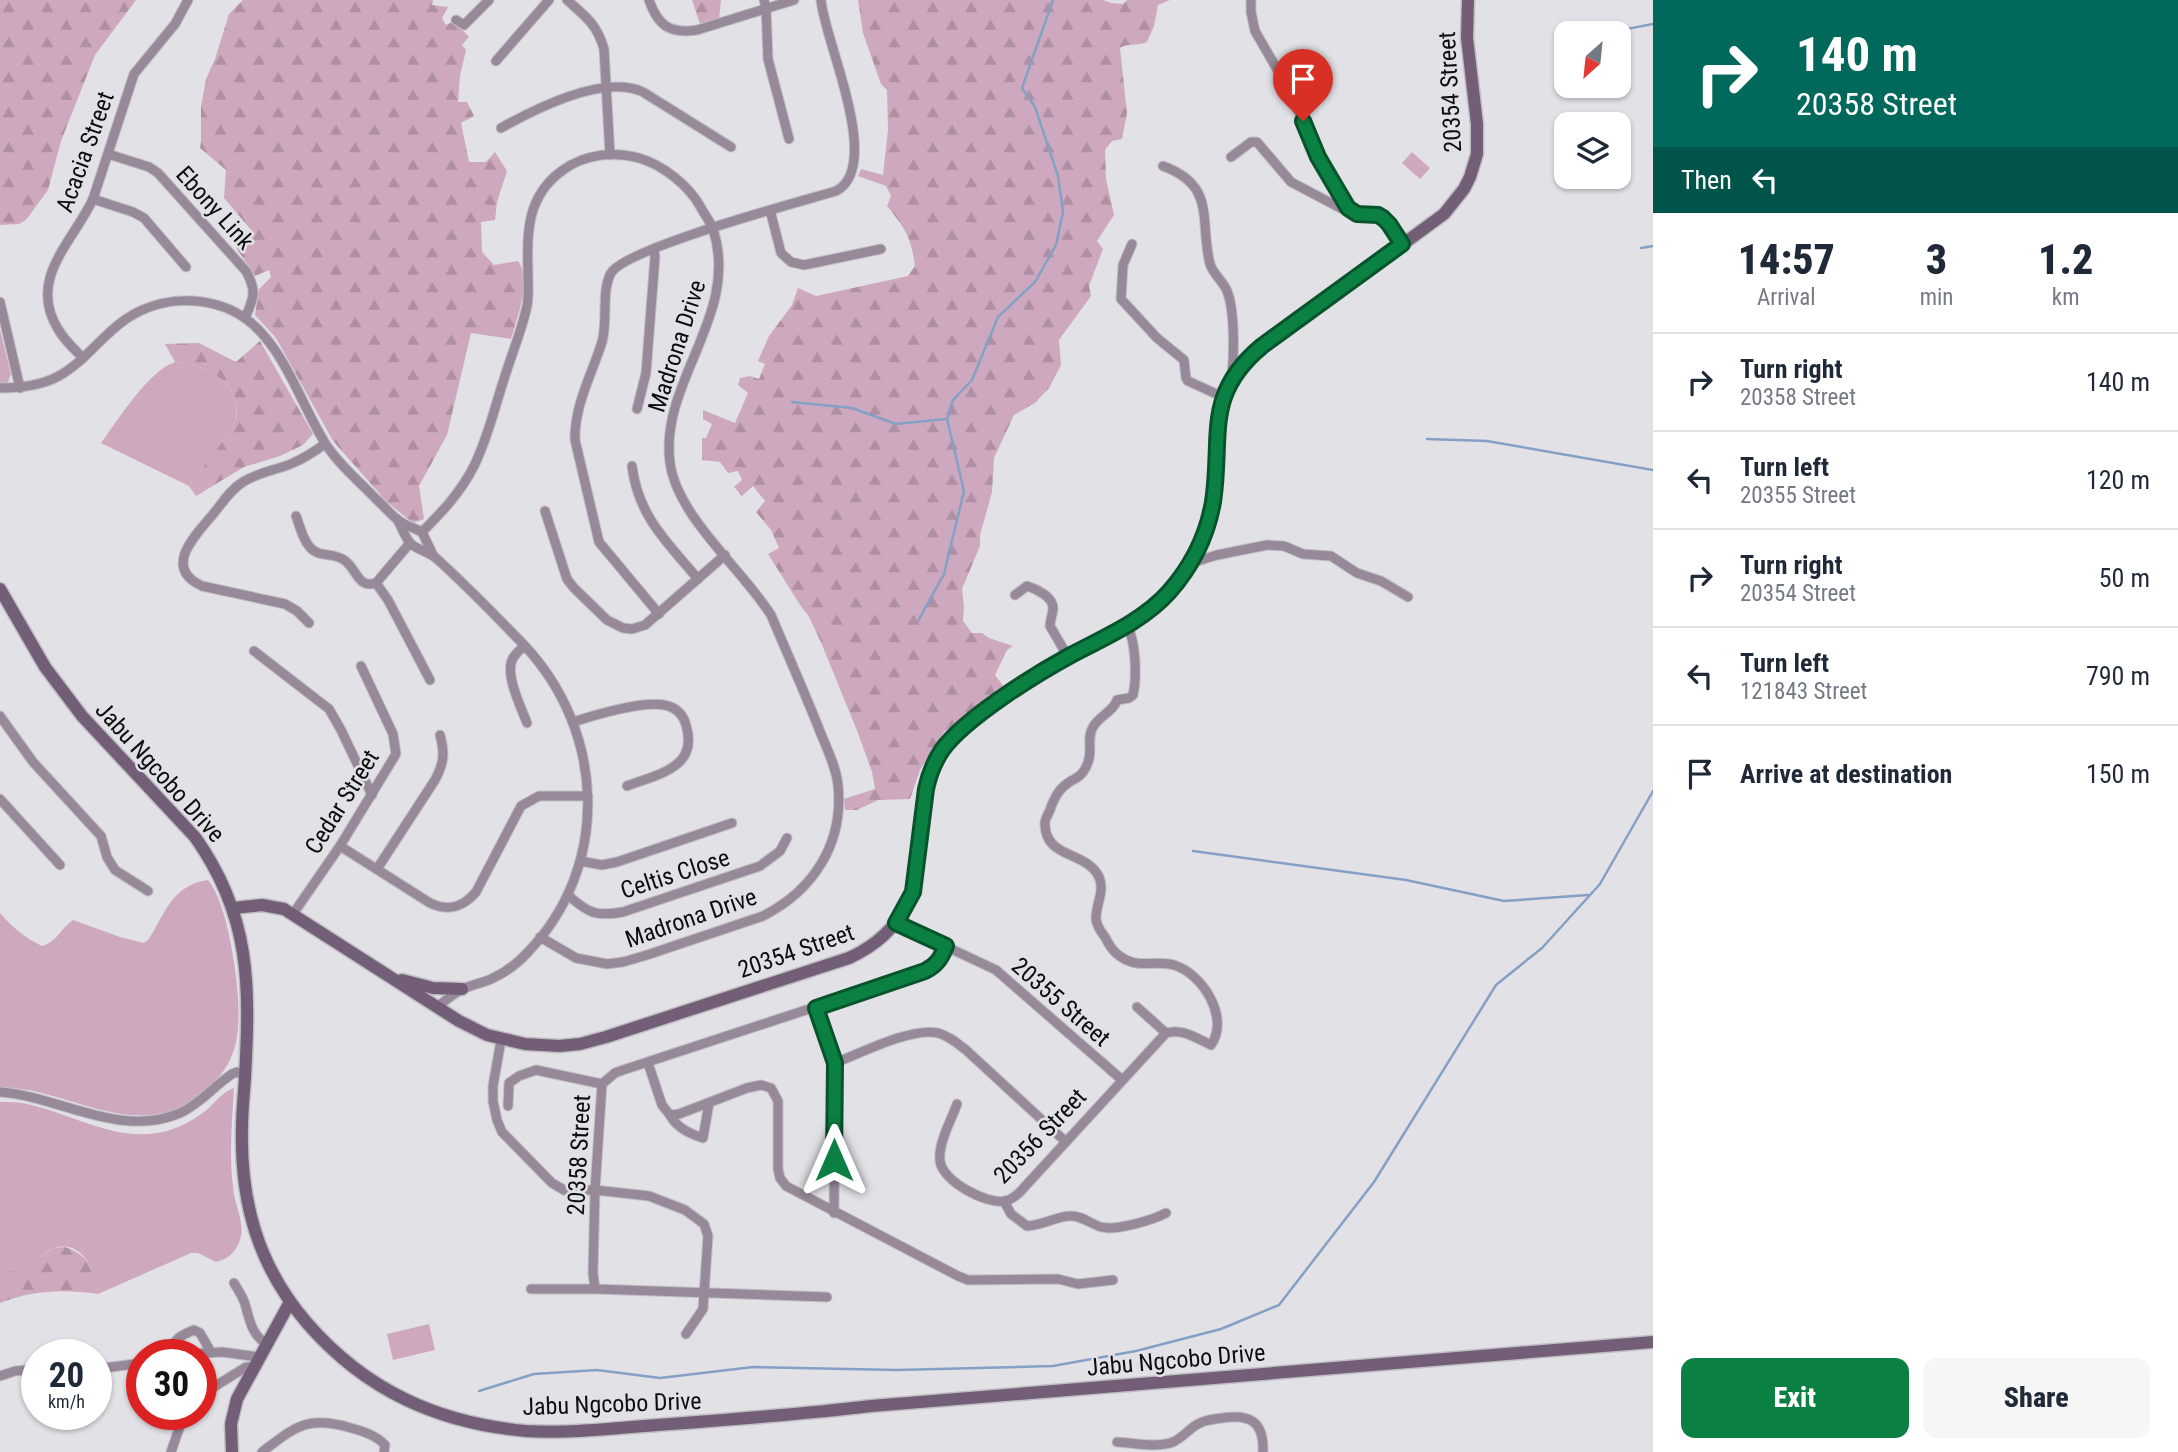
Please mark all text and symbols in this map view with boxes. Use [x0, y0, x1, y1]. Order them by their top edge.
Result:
north arrow [1554, 21, 1631, 98]
map controls [1554, 21, 1631, 189]
text: 140 m [1796, 26, 1918, 83]
icon: right [1681, 28, 1772, 119]
street label: 20354 Street [1433, 31, 1467, 153]
pin [1273, 49, 1333, 121]
icon: arrive [1284, 60, 1322, 98]
text: 20358 Street [1796, 85, 1957, 123]
street label: Acacia Street [50, 88, 120, 216]
button: layers [1554, 112, 1631, 189]
street label: Ebony Link [170, 161, 260, 256]
icon: left [1746, 161, 1784, 199]
text: Then [1681, 165, 1732, 195]
text: 14:57 [1738, 235, 1835, 284]
text: 3 [1926, 235, 1947, 284]
text: 1.2 [2038, 235, 2093, 284]
street label: Madrona Drive [642, 276, 712, 416]
text: Arrival [1757, 284, 1816, 311]
text: min [1920, 284, 1953, 311]
text: km [2052, 284, 2080, 311]
text: Turn right [1740, 354, 1842, 384]
icon: right [1681, 363, 1719, 401]
text: 140 m [2086, 367, 2150, 397]
text: 20358 Street [1740, 384, 1856, 411]
text: Turn left [1740, 452, 1829, 482]
icon: left [1681, 461, 1719, 499]
text: 120 m [2086, 465, 2150, 495]
text: 20355 Street [1740, 482, 1856, 509]
text: Turn right [1740, 550, 1842, 580]
icon: right [1681, 559, 1719, 597]
text: 50 m [2099, 563, 2150, 593]
text: 20354 Street [1740, 580, 1856, 607]
text: Turn left [1740, 648, 1829, 678]
icon: left [1681, 657, 1719, 695]
text: 790 m [2086, 661, 2150, 691]
text: 121843 Street [1740, 678, 1867, 705]
street label: Jabu Ngcobo Drive [90, 696, 230, 848]
street label: Cedar Street [299, 745, 385, 859]
icon: arrive [1681, 755, 1719, 793]
text: Arrive at destination [1740, 759, 1952, 789]
text: 150 m [2086, 759, 2150, 789]
street label: Celtis Close [617, 843, 733, 905]
street label: Madrona Drive [622, 882, 760, 954]
street label: 20354 Street [734, 918, 858, 984]
street label: 20355 Street [1006, 952, 1116, 1052]
street label: 20356 Street [988, 1083, 1092, 1189]
street label: 20358 Street [562, 1094, 596, 1216]
position arrow [797, 1123, 871, 1197]
street label: Jabu Ngcobo Drive [1086, 1338, 1266, 1382]
speed limit sign: 30 [126, 1339, 217, 1430]
text: 20 [49, 1355, 84, 1396]
button: Exit [1681, 1358, 1909, 1438]
button: Share [1923, 1358, 2150, 1438]
street label: Jabu Ngcobo Drive [522, 1387, 702, 1421]
text: km/h [48, 1391, 85, 1412]

